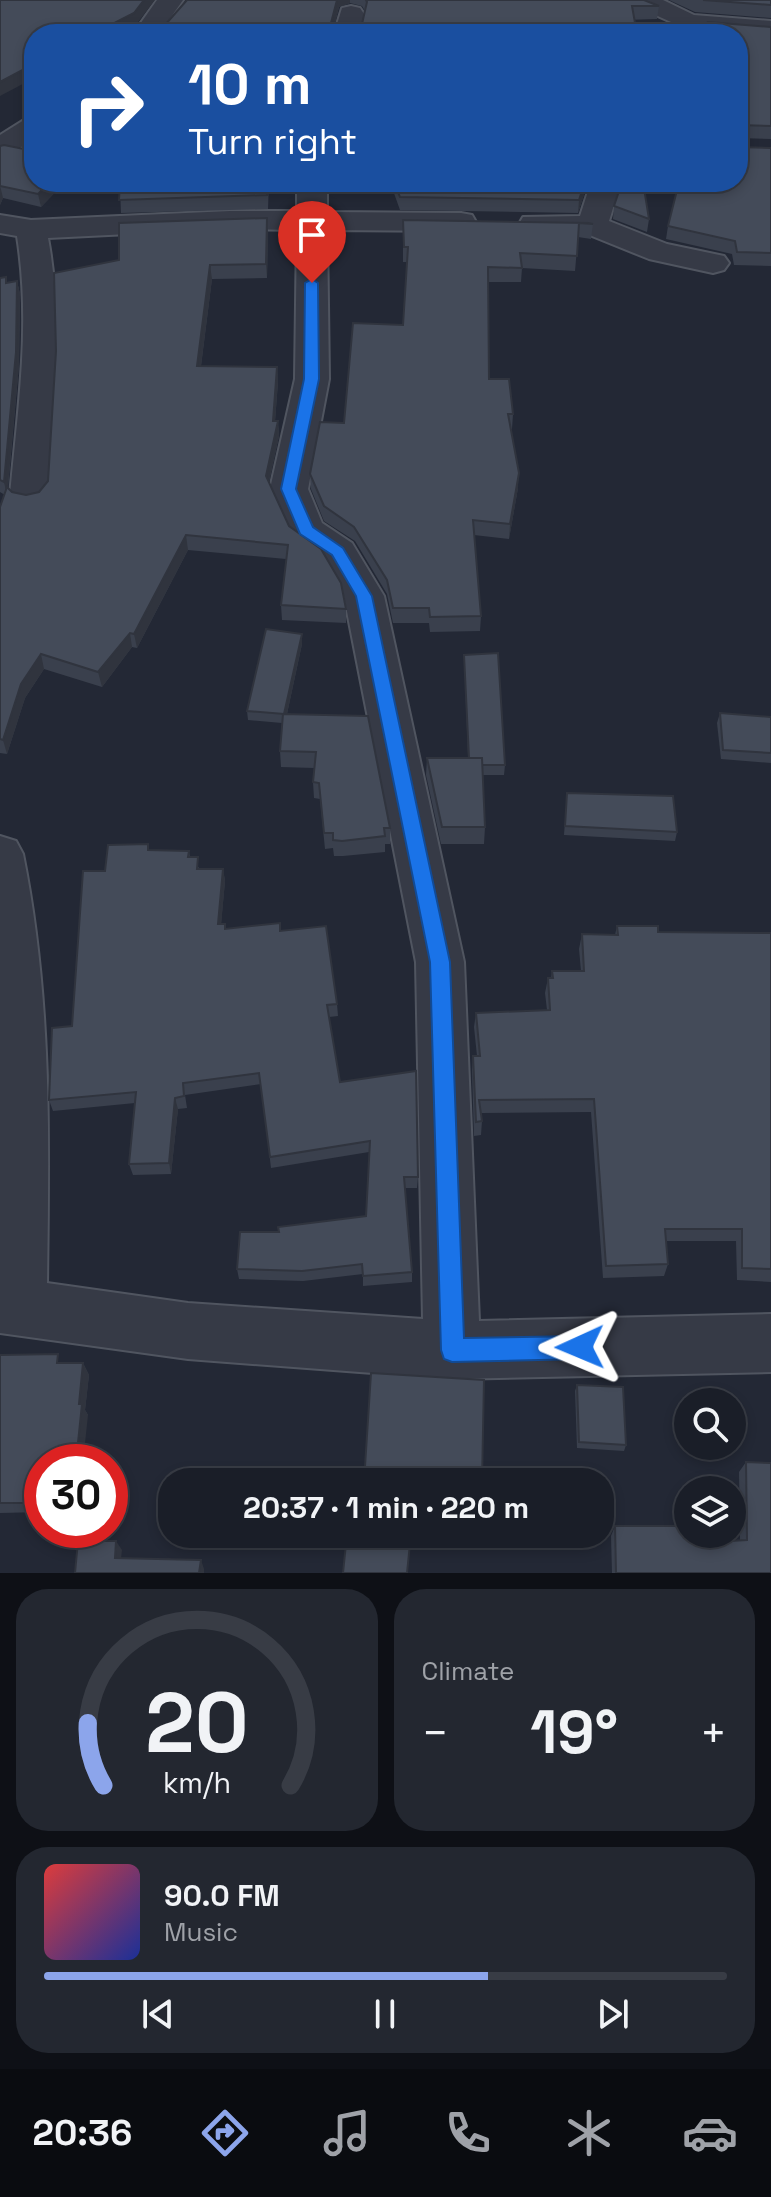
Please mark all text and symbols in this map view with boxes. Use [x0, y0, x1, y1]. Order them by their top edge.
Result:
text: 10 m [188, 49, 312, 120]
icon: right [56, 56, 160, 160]
text: Turn right [188, 119, 357, 165]
pin [278, 201, 346, 283]
icon: arrive [290, 213, 334, 257]
position arrow [538, 1305, 622, 1389]
map controls [674, 1388, 746, 1548]
button: search [674, 1388, 746, 1460]
speed limit sign: 30 [24, 1444, 128, 1548]
button: layers [674, 1476, 746, 1548]
text: 20:37 · 1 min · 220 m [243, 1488, 529, 1527]
text: Climate [422, 1654, 514, 1688]
text: 20 [145, 1670, 248, 1776]
text: 19° [530, 1694, 618, 1771]
text: − [422, 1705, 449, 1761]
text: + [700, 1705, 727, 1761]
text: km/h [163, 1765, 231, 1801]
text: 90.0 FM [164, 1876, 280, 1915]
text: Music [164, 1915, 238, 1949]
icon: previous [136, 1992, 180, 2036]
icon: pause [363, 1992, 407, 2036]
icon: next [591, 1992, 635, 2036]
icon: directions [197, 2105, 253, 2161]
icon: music [319, 2105, 375, 2161]
icon: phone [440, 2105, 496, 2161]
icon: climate [561, 2105, 617, 2161]
icon: car [682, 2105, 738, 2161]
text: 20:36 [33, 2110, 132, 2156]

